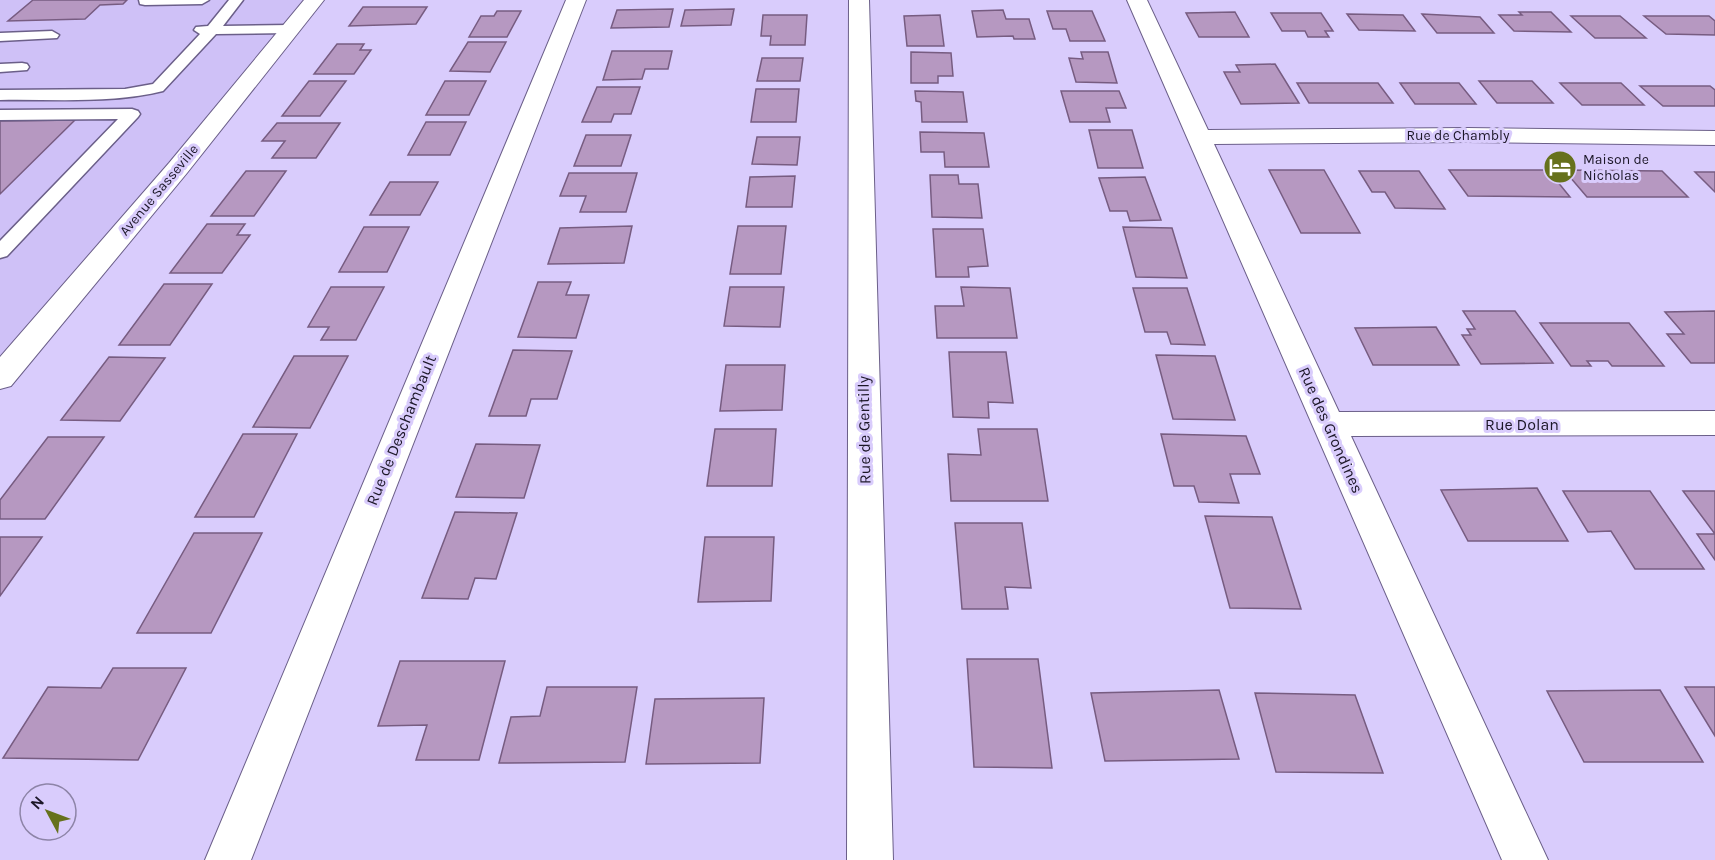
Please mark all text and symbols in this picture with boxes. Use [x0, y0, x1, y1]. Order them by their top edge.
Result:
street label: Rue de Chambly [1407, 127, 1510, 144]
street label: Avenue Sasseville [116, 141, 202, 239]
hotel icon: Maison de Nicholas [1542, 149, 1578, 185]
place label: Maison de Nicholas [1583, 151, 1649, 184]
street label: Rue de Deschambault [362, 352, 440, 508]
street label: Rue des Grondines [1295, 364, 1367, 496]
street label: Rue de Gentilly [854, 375, 874, 484]
street label: Rue Dolan [1485, 415, 1559, 434]
north arrow [18, 782, 78, 842]
text: N [26, 792, 48, 813]

